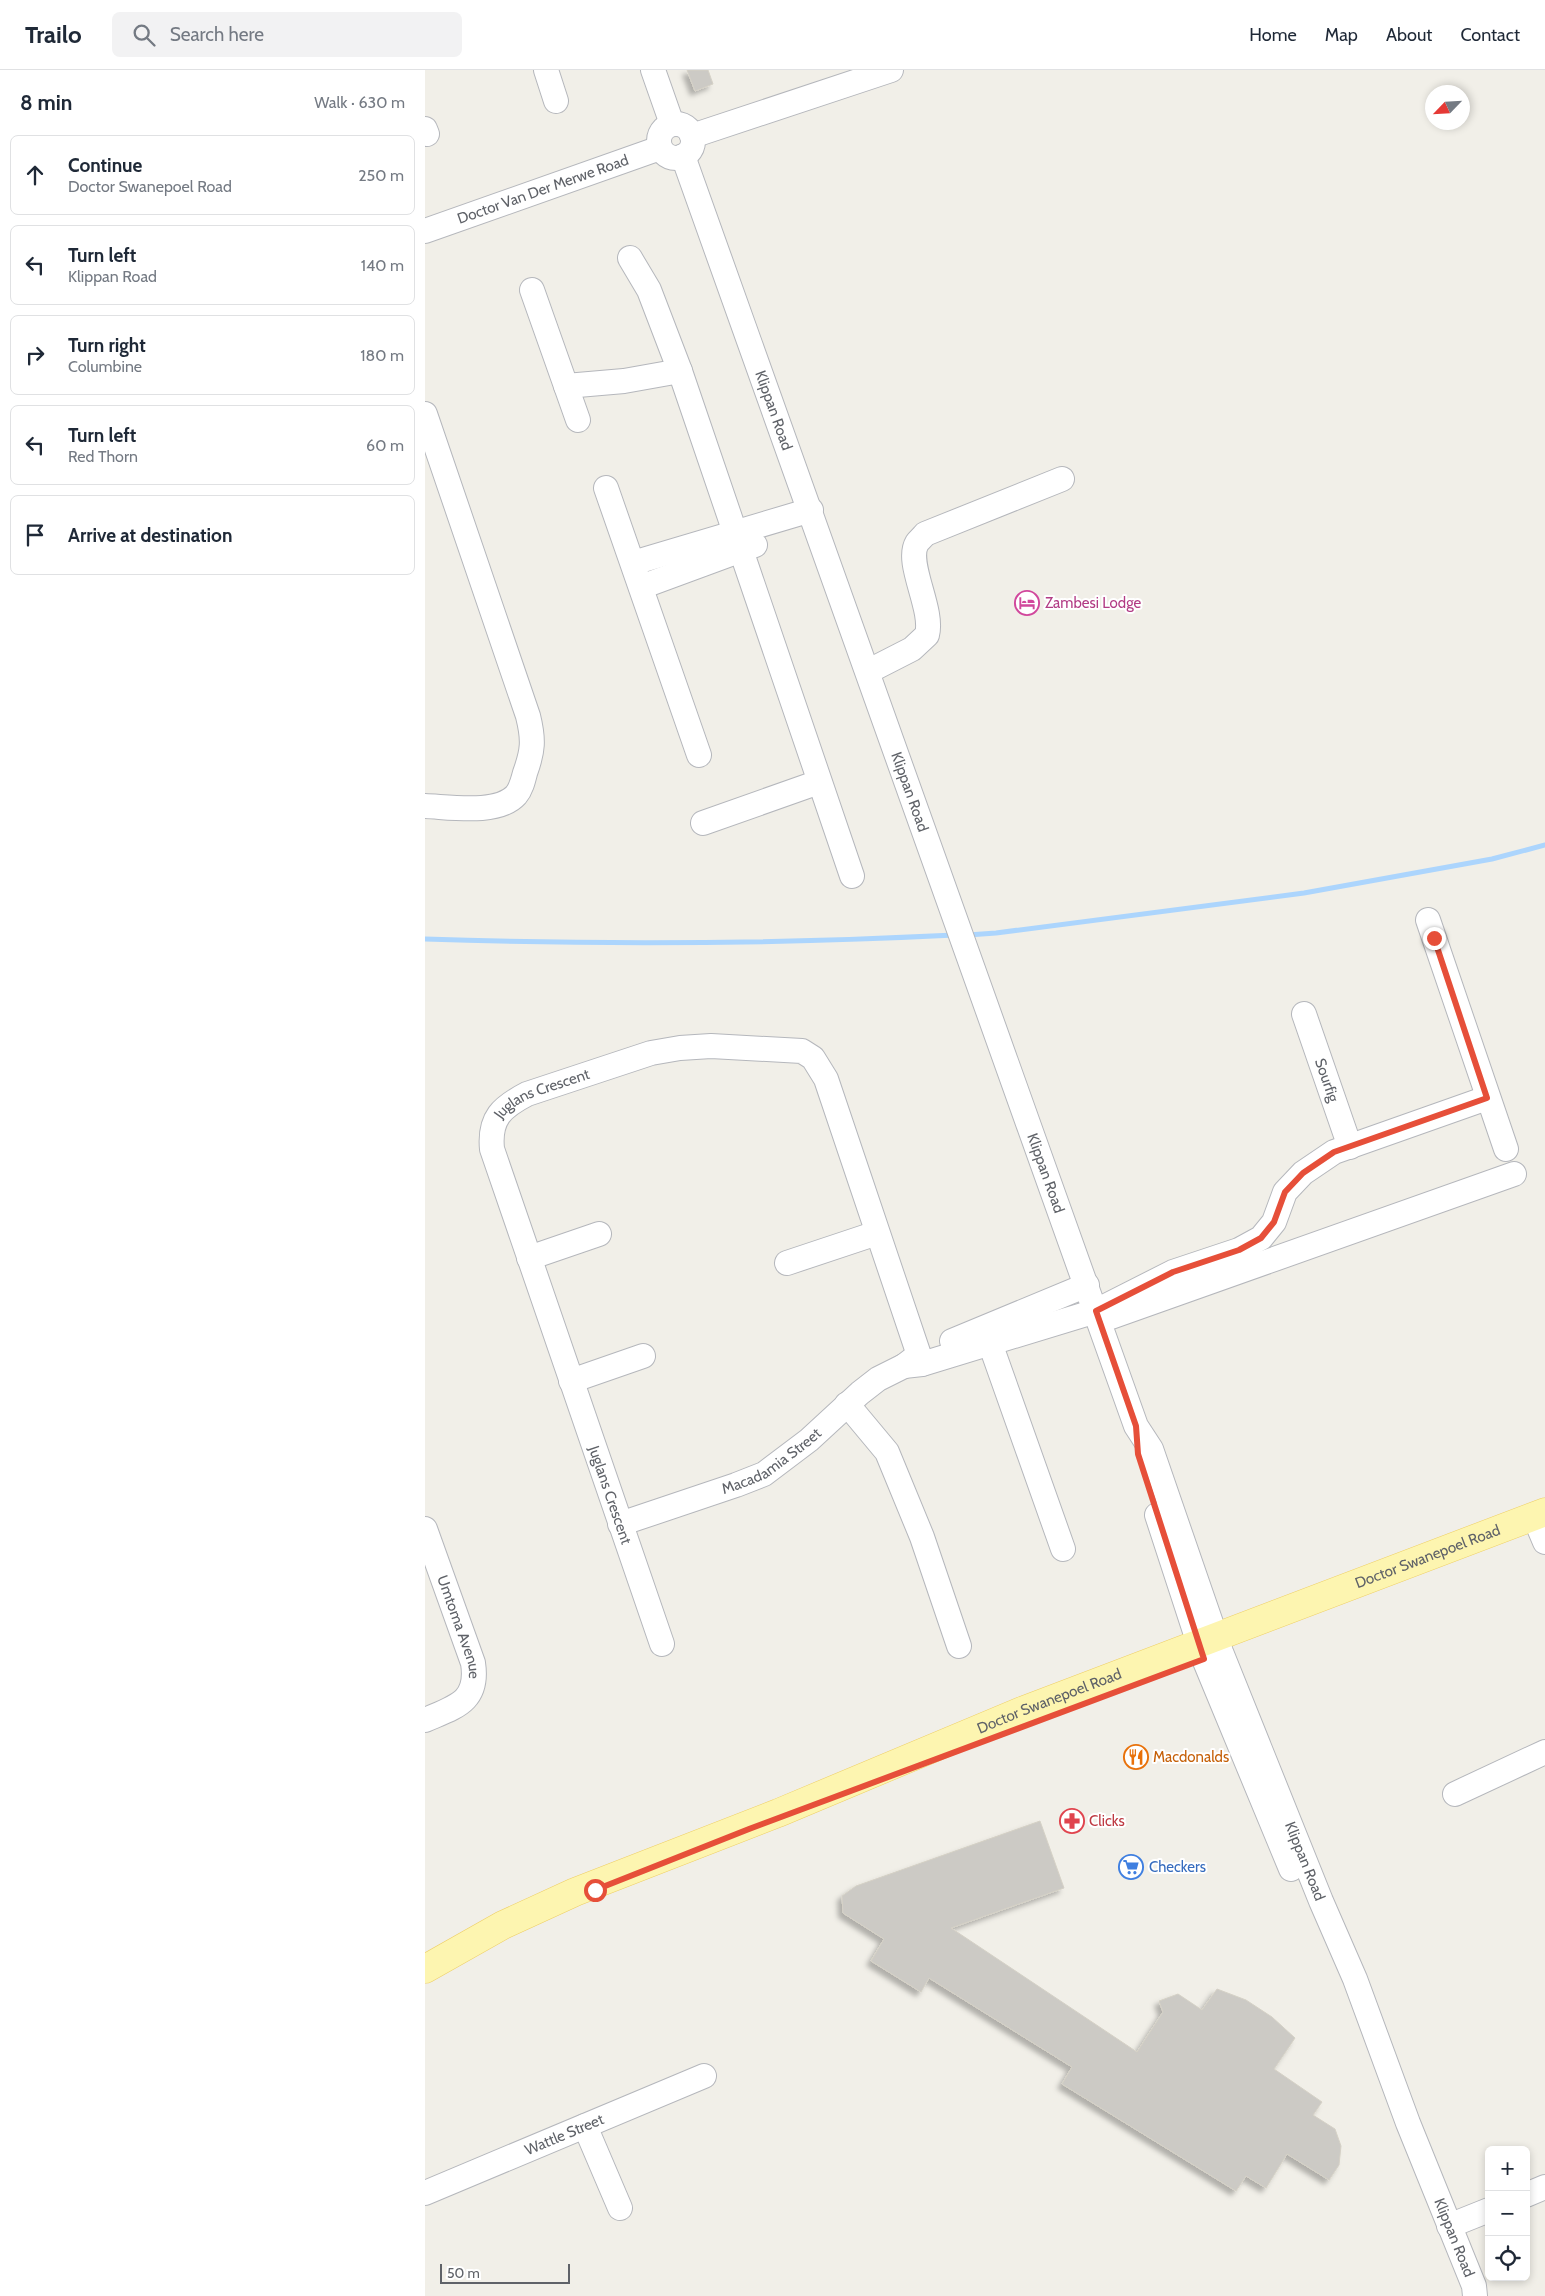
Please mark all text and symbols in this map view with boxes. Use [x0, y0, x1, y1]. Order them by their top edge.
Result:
search box [112, 12, 462, 57]
text: Trailo [25, 20, 82, 49]
icon: search [130, 21, 158, 49]
text: Search here [170, 23, 264, 46]
text: Home [1249, 24, 1297, 46]
text: Map [1325, 24, 1358, 46]
text: About [1386, 24, 1432, 46]
text: Contact [1460, 24, 1520, 46]
north arrow [1425, 85, 1470, 130]
text: 8 min [20, 90, 72, 115]
text: Walk · 630 m [314, 93, 405, 112]
street label: Doctor Van Der Merwe Road [455, 151, 631, 228]
text: Continue [68, 154, 142, 177]
icon: ahead [21, 161, 49, 189]
text: 250 m [358, 166, 404, 185]
text: Doctor Swanepoel Road [68, 177, 232, 196]
text: Turn left [68, 244, 136, 267]
icon: left [21, 251, 49, 279]
text: 140 m [361, 256, 404, 275]
text: Klippan Road [68, 267, 157, 286]
text: Turn right [68, 334, 146, 357]
icon: right [21, 341, 49, 369]
text: 180 m [360, 346, 404, 365]
text: Columbine [68, 357, 142, 376]
street label: Klippan Road [751, 368, 796, 453]
text: Turn left [68, 424, 136, 447]
icon: left [21, 431, 49, 459]
text: 60 m [366, 436, 404, 455]
text: Red Thorn [68, 447, 138, 466]
icon: arrive [21, 521, 49, 549]
text: Arrive at destination [68, 524, 232, 547]
hotel icon: Zambesi Lodge [1014, 590, 1040, 616]
place label: Zambesi Lodge [1045, 594, 1142, 612]
street label: Klippan Road [887, 749, 932, 834]
route end [1423, 927, 1446, 950]
street label: Sourfig [1311, 1056, 1343, 1105]
street label: Juglans Crescent [490, 1065, 592, 1123]
street label: Klippan Road [1023, 1131, 1068, 1216]
street label: Macadamia Street [719, 1424, 825, 1498]
street label: Juglans Crescent [584, 1442, 635, 1547]
street label: Doctor Swanepoel Road [1353, 1521, 1503, 1592]
street label: Umtoma Avenue [433, 1573, 483, 1679]
street label: Doctor Swanepoel Road [974, 1665, 1124, 1738]
restaurant icon: Macdonalds [1123, 1744, 1149, 1770]
place label: Macdonalds [1153, 1748, 1229, 1766]
pharmacy icon: Clicks [1059, 1808, 1085, 1834]
place label: Clicks [1089, 1812, 1125, 1830]
street label: Klippan Road [1281, 1819, 1329, 1903]
supermarket icon: Checkers [1118, 1854, 1144, 1880]
place label: Checkers [1149, 1858, 1206, 1876]
route start [584, 1879, 607, 1902]
street label: Wattle Street [522, 2110, 606, 2159]
map controls [1485, 2146, 1530, 2281]
button: + [1485, 2146, 1530, 2191]
button: − [1485, 2191, 1530, 2236]
street label: Klippan Road [1430, 2195, 1478, 2280]
button: locate [1485, 2236, 1530, 2281]
scale bar [440, 2261, 570, 2284]
text: 50 m [447, 2264, 480, 2282]

